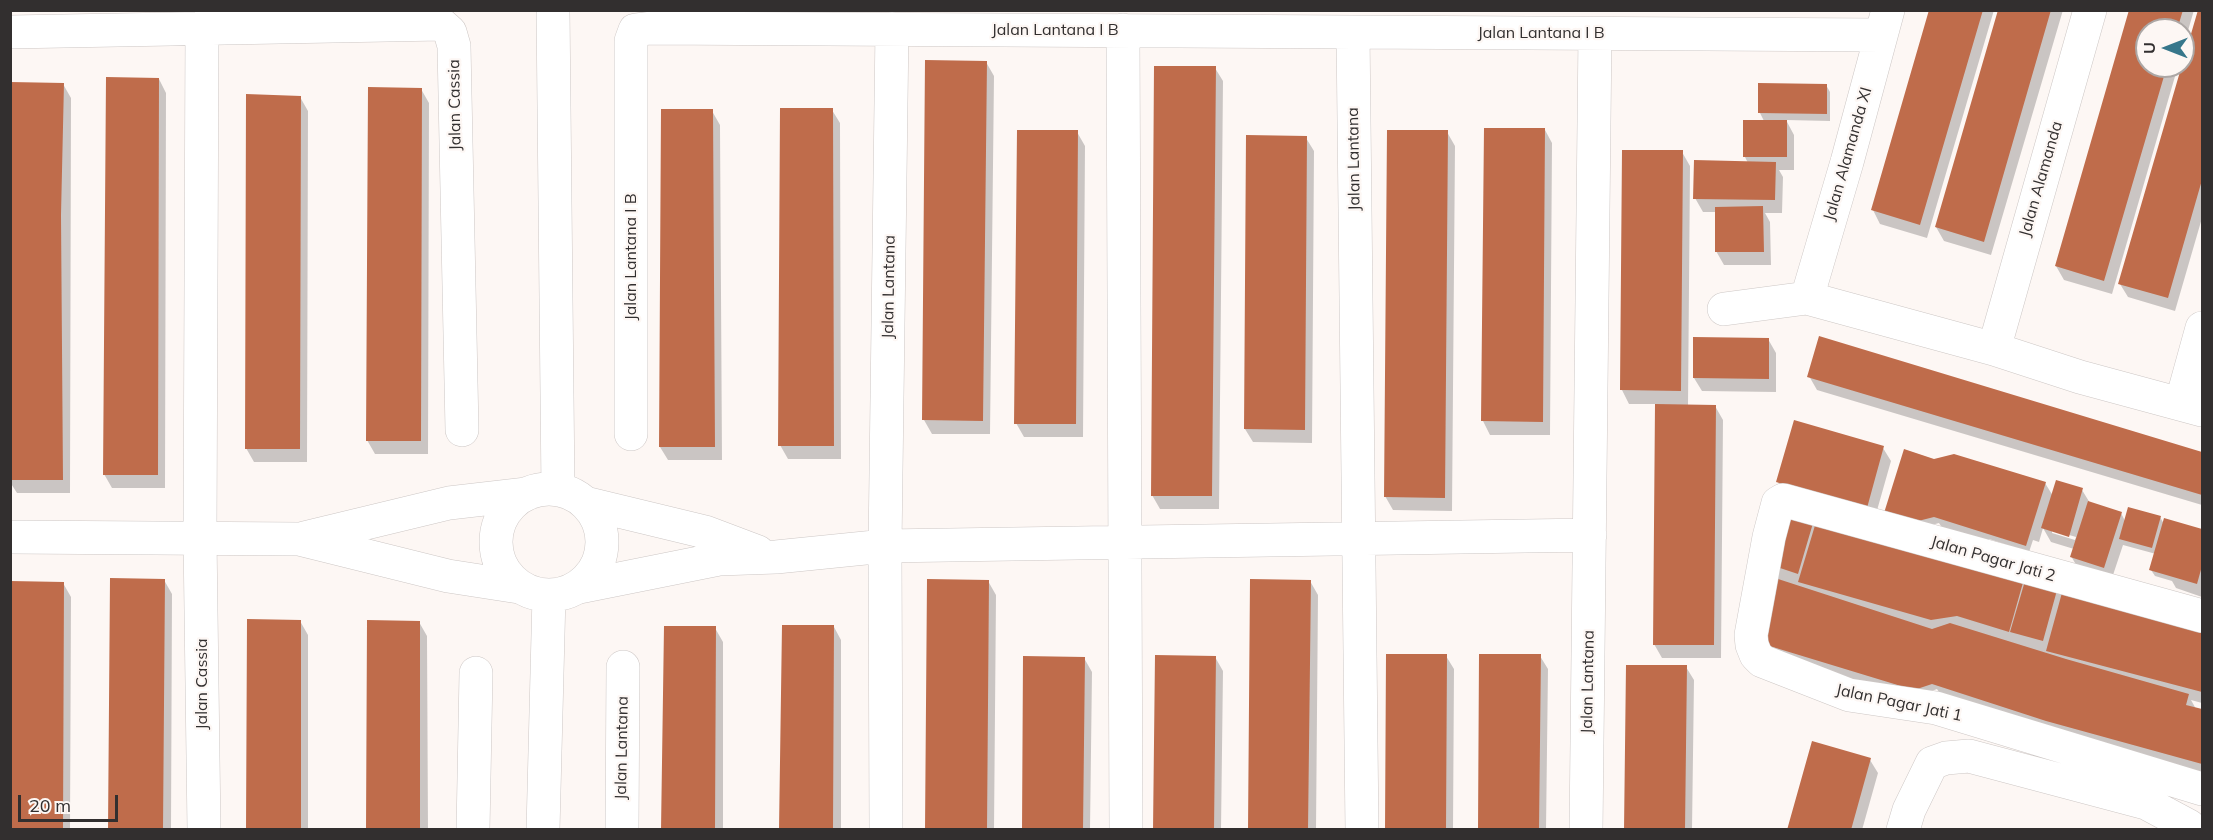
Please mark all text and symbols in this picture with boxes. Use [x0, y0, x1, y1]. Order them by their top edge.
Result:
north arrow [2135, 18, 2195, 78]
street label: Jalan Lantana I B [991, 20, 1119, 40]
street label: Jalan Lantana I B [1477, 23, 1605, 43]
text: U [2139, 42, 2159, 54]
street label: Jalan Cassia [445, 59, 465, 151]
street label: Jalan Alamanda XI [1820, 85, 1876, 223]
street label: Jalan Lantana [1343, 107, 1365, 211]
street label: Jalan Alamanda [2015, 119, 2067, 239]
street label: Jalan Lantana I B [621, 193, 641, 321]
street label: Jalan Lantana [878, 235, 900, 339]
street label: Jalan Pagar Jati 2 [1928, 532, 2058, 586]
street label: Jalan Lantana [1577, 630, 1599, 734]
street label: Jalan Cassia [192, 638, 212, 730]
street label: Jalan Pagar Jati 1 [1834, 680, 1964, 726]
street label: Jalan Lantana [611, 696, 633, 800]
scale bar [21, 783, 122, 821]
text: 20 m [29, 794, 71, 817]

